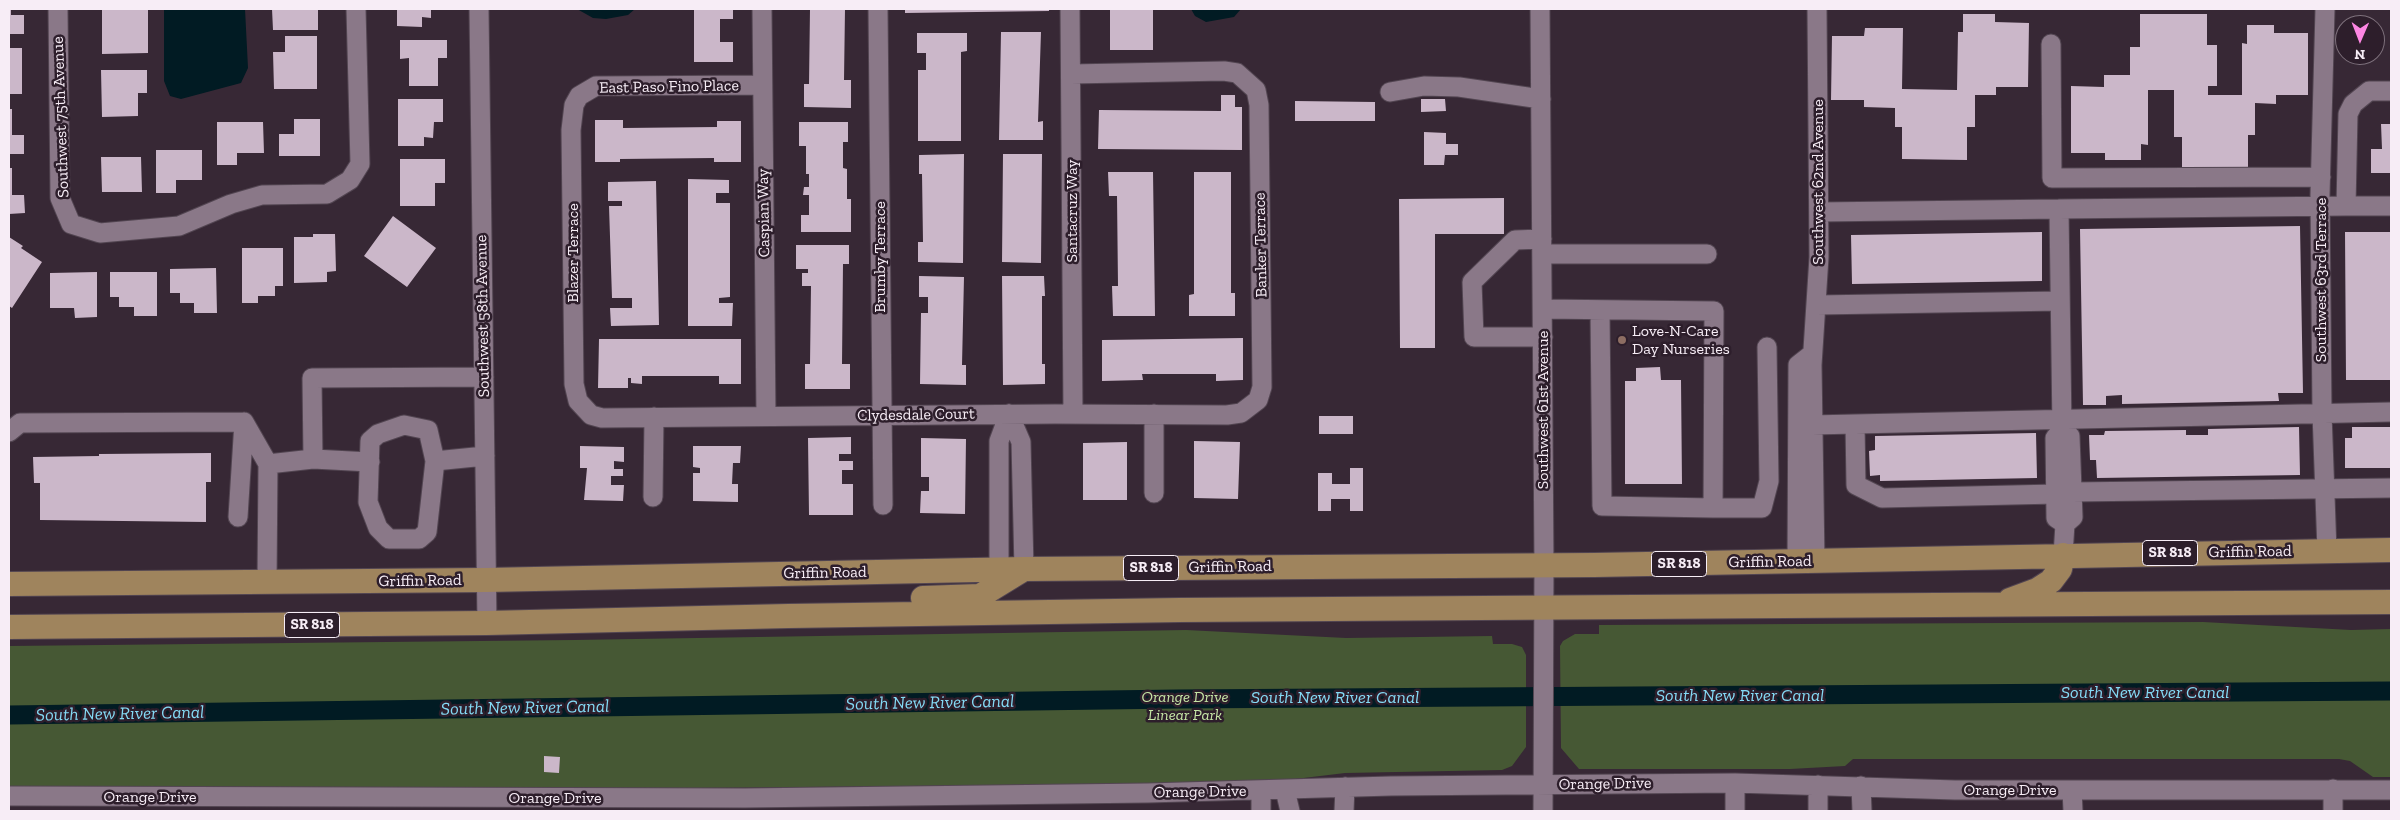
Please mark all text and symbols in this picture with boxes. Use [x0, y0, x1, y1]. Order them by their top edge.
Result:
north arrow [2335, 15, 2385, 65]
street label: Southwest 75th Avenue [49, 36, 73, 198]
text: N [2354, 46, 2365, 63]
street label: East Paso Fino Place [599, 76, 739, 98]
street label: Southwest 62nd Avenue [1808, 99, 1828, 265]
street label: Santacruz Way [1062, 159, 1082, 263]
street label: Caspian Way [754, 168, 774, 258]
street label: Banker Terrace [1250, 192, 1272, 298]
street label: Southwest 63rd Terrace [2311, 198, 2331, 362]
street label: Brumby Terrace [870, 201, 890, 313]
street label: Blazer Terrace [563, 203, 583, 303]
street label: Southwest 58th Avenue [472, 235, 494, 397]
place label: Love-N-Care Day Nurseries [1632, 321, 1730, 359]
street label: Southwest 61st Avenue [1533, 331, 1553, 489]
marker: Love-N-Care Day Nurseries [1616, 334, 1628, 346]
street label: Clydesdale Court [857, 404, 975, 426]
road number: SR 818 [2142, 540, 2198, 566]
street label: Griffin Road [2208, 542, 2292, 562]
road number: SR 818 [1652, 552, 1706, 576]
street label: Griffin Road [1728, 552, 1812, 572]
road number: SR 818 [1124, 556, 1178, 580]
street label: Griffin Road [1188, 557, 1272, 577]
street label: Griffin Road [783, 563, 867, 583]
street label: Griffin Road [378, 571, 462, 591]
road number: SR 818 [284, 612, 340, 638]
water label: South New River Canal [2061, 682, 2229, 704]
water label: South New River Canal [1656, 685, 1824, 707]
park label: Orange Drive Linear Park [1142, 687, 1228, 725]
water label: South New River Canal [1251, 687, 1419, 709]
water label: South New River Canal [846, 691, 1014, 715]
water label: South New River Canal [441, 696, 609, 720]
water label: South New River Canal [36, 702, 204, 726]
street label: Orange Drive [1558, 774, 1652, 794]
street label: Orange Drive [1964, 780, 2056, 800]
street label: Orange Drive [1153, 782, 1247, 802]
street label: Orange Drive [104, 787, 196, 807]
street label: Orange Drive [509, 788, 601, 808]

